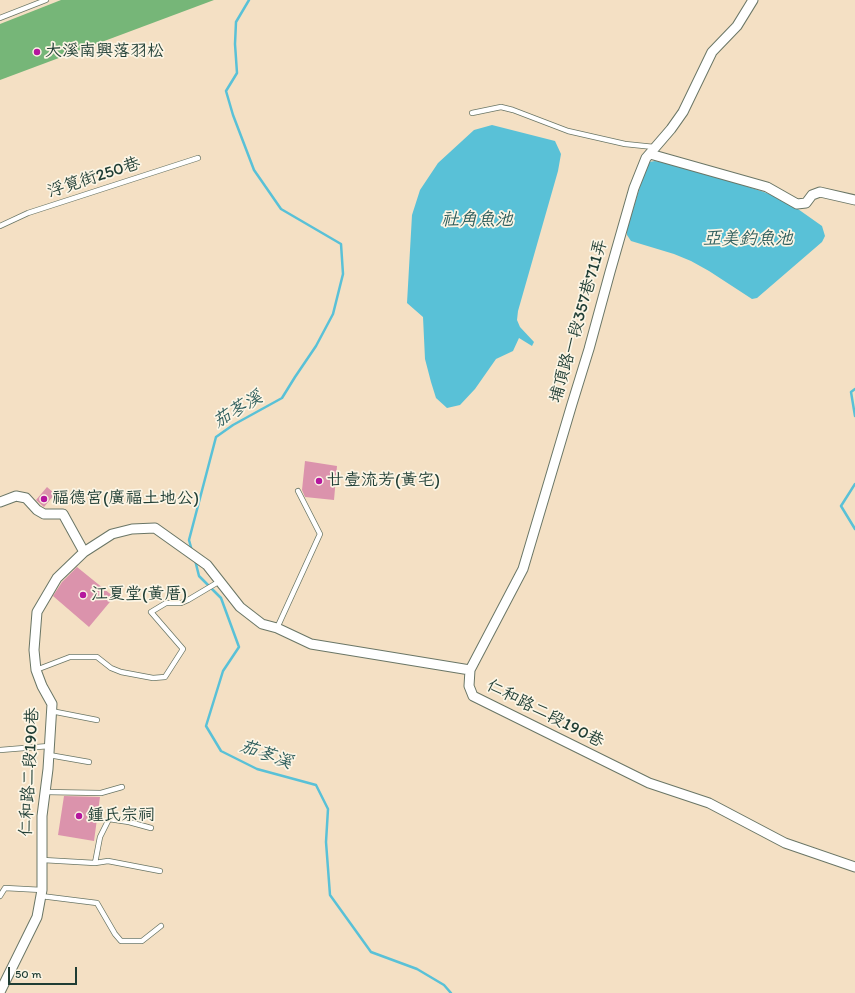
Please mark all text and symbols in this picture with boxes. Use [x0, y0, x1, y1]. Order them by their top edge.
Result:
place label: 大溪南興落羽松 [45, 42, 164, 62]
marker: 大溪南興落羽松 [32, 47, 42, 57]
street label: 浮筧街250巷 [45, 153, 143, 203]
water label: 社角魚池 [441, 209, 513, 231]
water label: 亞美釣魚池 [703, 228, 793, 250]
street label: 埔頂路一段357巷711弄 [546, 237, 612, 405]
water label: 茄苳溪 [209, 387, 267, 433]
place label: 廿壹流芳(黃宅) [327, 471, 440, 491]
marker: 廿壹流芳(黃宅) [314, 476, 324, 486]
place label: 福德宮(廣福土地公) [52, 489, 199, 509]
marker: 福德宮(廣福土地公) [39, 494, 49, 504]
place label: 江夏堂(黃厝) [91, 585, 187, 605]
marker: 江夏堂(黃厝) [78, 590, 88, 600]
street label: 仁和路二段190巷 [483, 676, 607, 752]
street label: 仁和路二段190巷 [16, 707, 44, 837]
water label: 茄苳溪 [237, 736, 295, 774]
place label: 鍾氏宗祠 [87, 806, 155, 826]
marker: 鍾氏宗祠 [74, 811, 84, 821]
scale bar [10, 959, 79, 985]
text: 50 m [15, 967, 41, 981]

